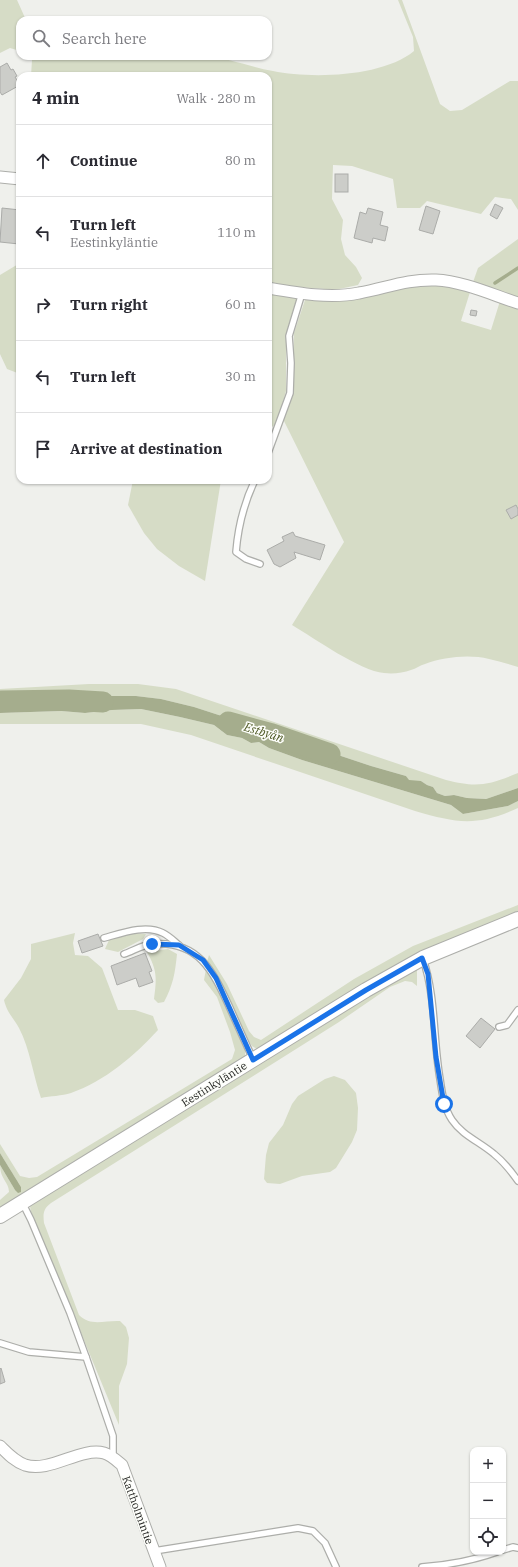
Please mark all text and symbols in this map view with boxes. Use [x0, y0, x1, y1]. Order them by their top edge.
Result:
search box [16, 16, 272, 60]
icon: search [30, 27, 52, 49]
text: Search here [62, 29, 147, 48]
text: 4 min [32, 87, 80, 109]
text: Walk · 280 m [177, 90, 256, 107]
icon: ahead [32, 150, 54, 172]
text: Continue [70, 151, 137, 170]
text: 80 m [225, 152, 256, 169]
text: Turn left [70, 215, 136, 234]
icon: left [32, 222, 54, 244]
text: 110 m [217, 224, 256, 241]
text: Eestinkyläntie [70, 234, 158, 251]
icon: right [32, 294, 54, 316]
text: Turn right [70, 295, 148, 314]
text: 60 m [225, 296, 256, 313]
icon: left [32, 366, 54, 388]
text: Turn left [70, 367, 136, 386]
text: 30 m [225, 368, 256, 385]
icon: arrive [32, 438, 54, 460]
text: Arrive at destination [70, 439, 222, 458]
water label: Estbyån [241, 719, 286, 745]
route end [143, 935, 161, 953]
street label: Eestinkyläntie [179, 1058, 249, 1110]
route start [435, 1095, 453, 1113]
map controls [470, 1447, 506, 1555]
button: + [470, 1447, 506, 1483]
street label: Kattholmintie [119, 1474, 157, 1546]
button: − [470, 1483, 506, 1519]
button: locate [470, 1519, 506, 1555]

